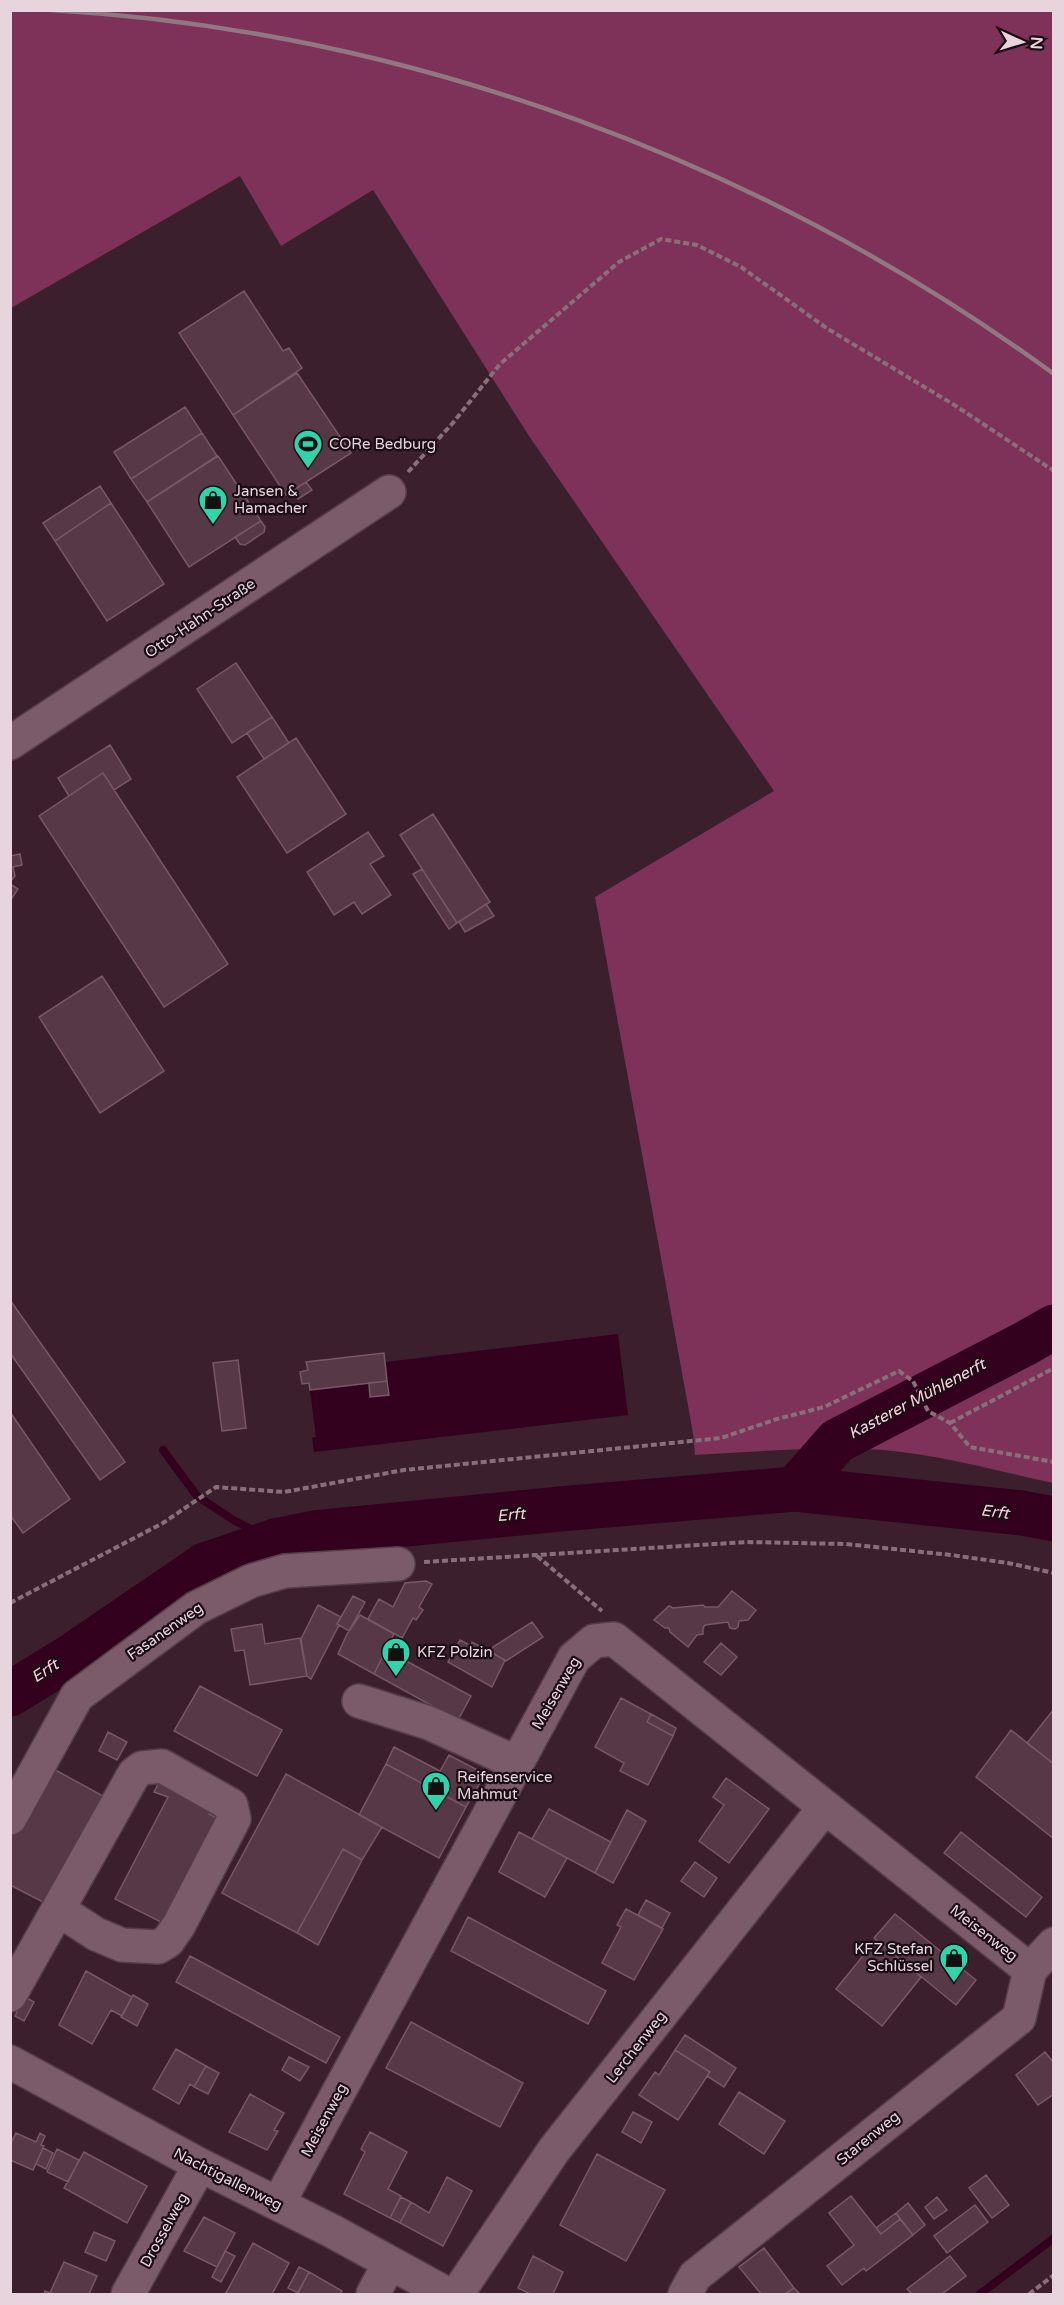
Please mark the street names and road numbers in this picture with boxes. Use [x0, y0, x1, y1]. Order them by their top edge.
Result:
street label: Otto-Hahn-Straße [141, 574, 259, 662]
street label: Fasanenweg [124, 1598, 206, 1664]
street label: Meisenweg [528, 1653, 584, 1733]
street label: Meisenweg [947, 1901, 1021, 1965]
street label: Lerchenweg [602, 2007, 670, 2087]
street label: Meisenweg [297, 2080, 351, 2160]
street label: Starenweg [833, 2107, 903, 2169]
street label: Nachtigallenweg [171, 2144, 285, 2214]
street label: Drosselweg [136, 2190, 192, 2270]

